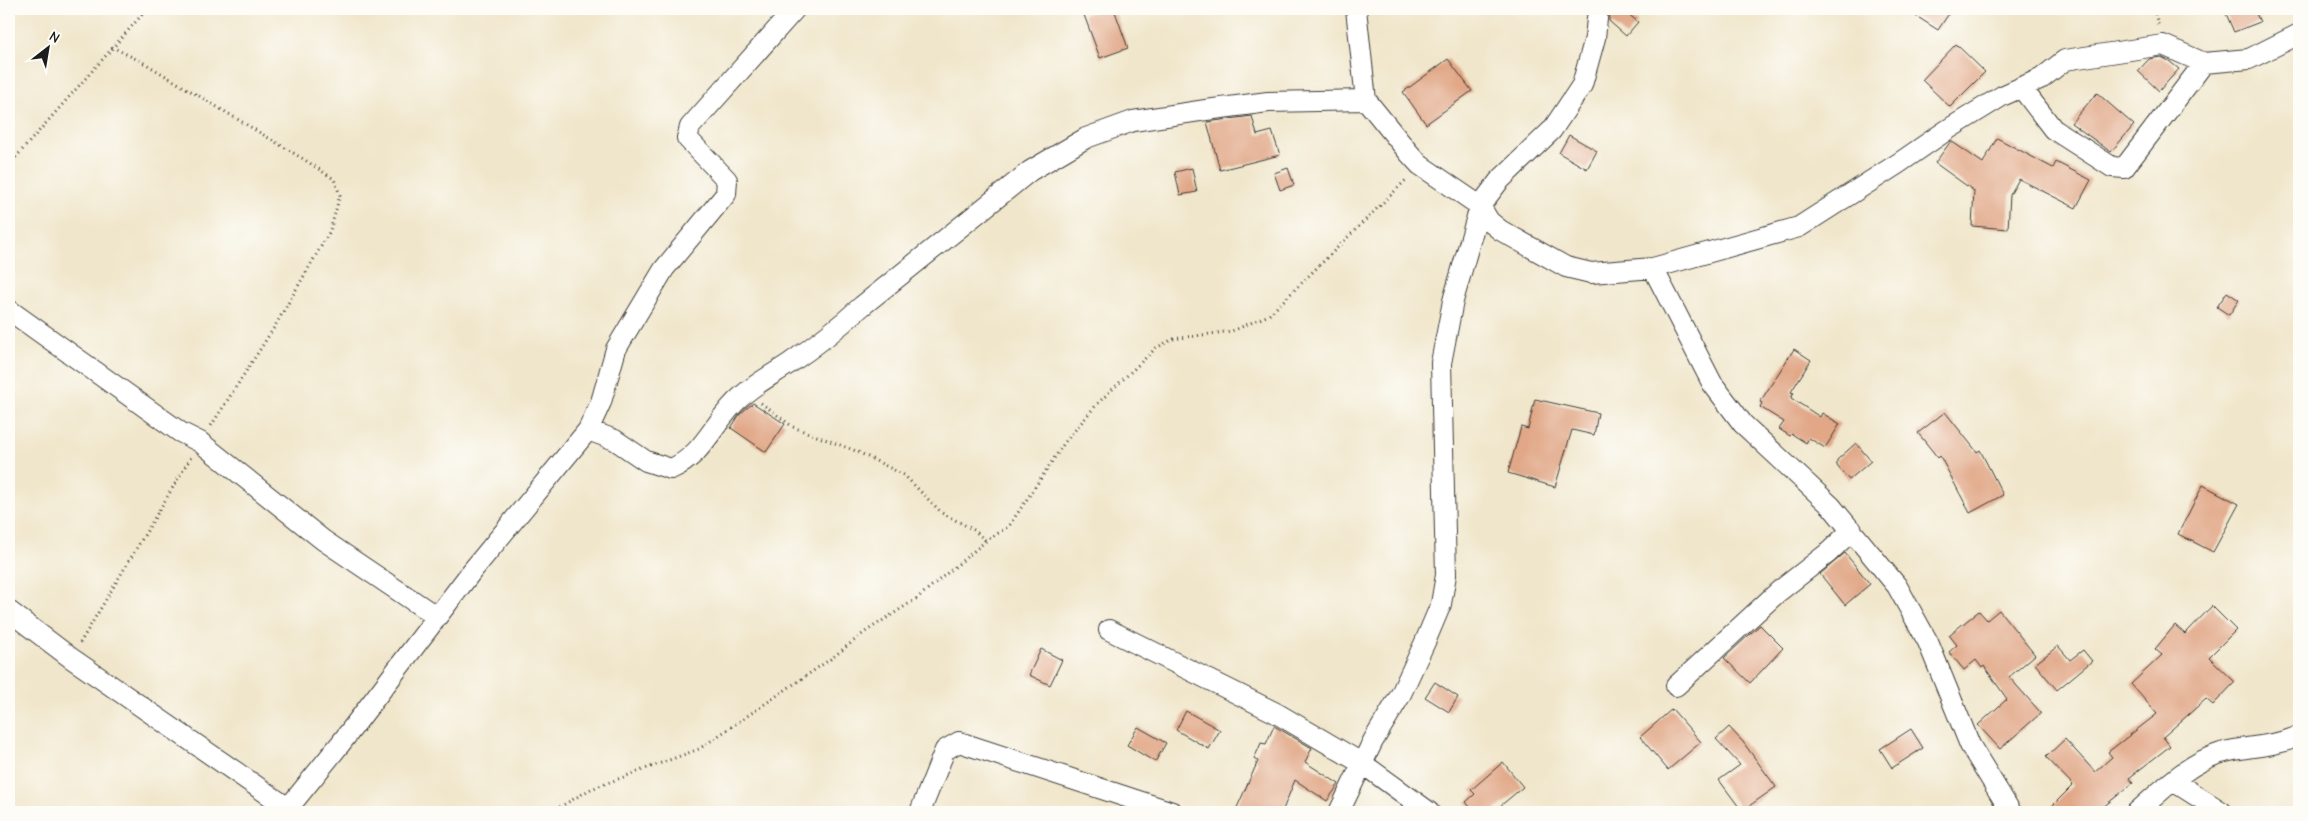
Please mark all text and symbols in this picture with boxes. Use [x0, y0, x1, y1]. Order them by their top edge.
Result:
north arrow [22, 22, 72, 72]
text: N [46, 28, 63, 47]

